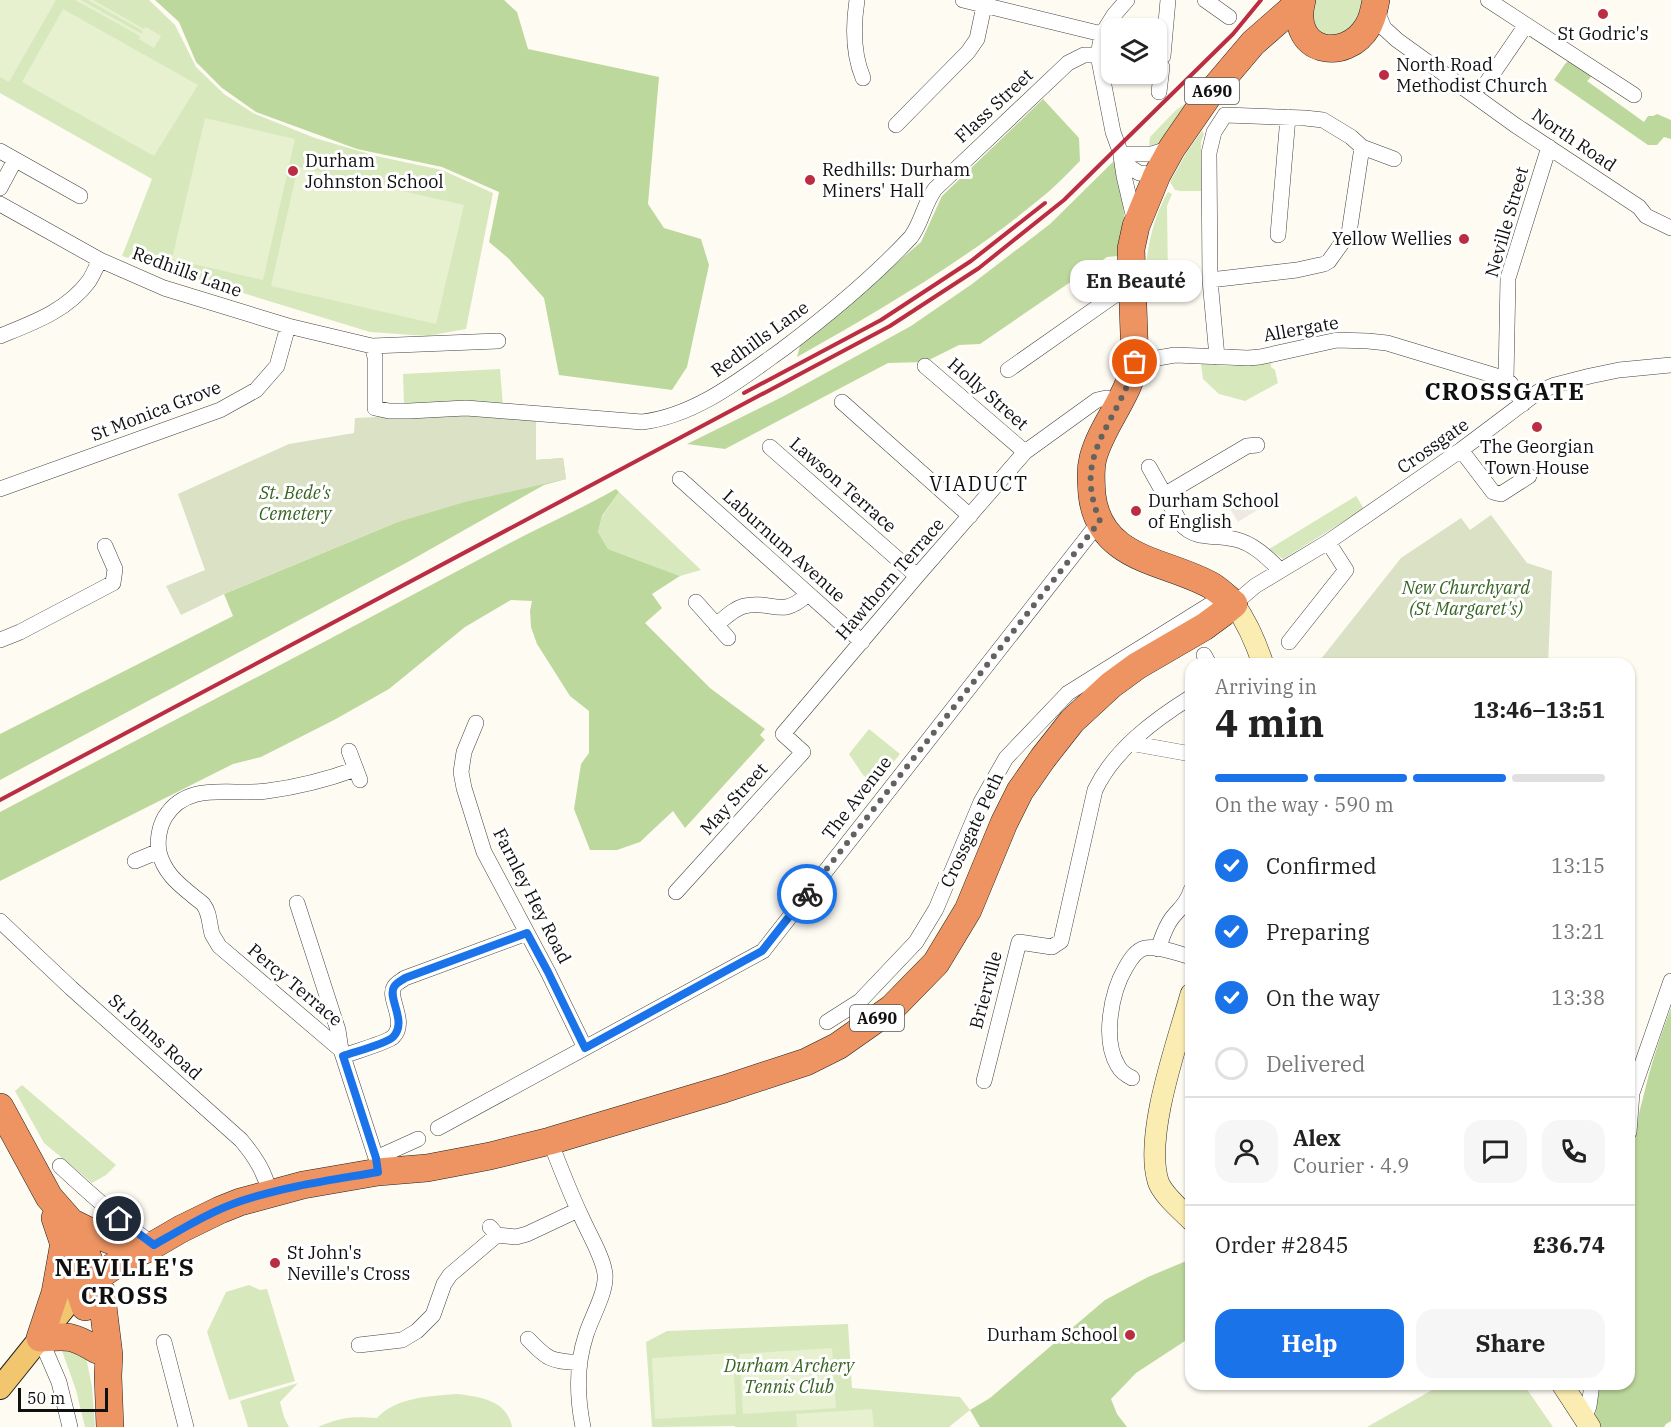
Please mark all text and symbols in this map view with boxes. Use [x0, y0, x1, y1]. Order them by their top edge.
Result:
marker: St Godric's [1596, 7, 1610, 21]
map controls [1101, 18, 1167, 84]
button: layers [1101, 18, 1167, 84]
place label: St Godric's [1557, 22, 1649, 45]
place label: North Road Methodist Church [1396, 53, 1548, 97]
street label: Flass Street [950, 64, 1038, 148]
marker: North Road Methodist Church [1377, 68, 1391, 82]
road number: A690 [1185, 78, 1239, 104]
street label: North Road [1528, 103, 1621, 176]
place label: Durham Johnston School [305, 149, 444, 193]
place label: Redhills: Durham Miners' Hall [822, 158, 970, 202]
marker: Durham Johnston School [286, 164, 300, 178]
street label: Neville Street [1480, 164, 1533, 280]
marker: Redhills: Durham Miners' Hall [803, 173, 817, 187]
place label: Yellow Wellies [1332, 227, 1452, 250]
marker: Yellow Wellies [1457, 232, 1471, 246]
street label: Redhills Lane [129, 241, 245, 302]
callout: En Beauté [1069, 260, 1201, 302]
text: En Beauté [1086, 267, 1186, 294]
street label: Redhills Lane [706, 296, 813, 382]
street label: Allergate [1262, 311, 1340, 346]
pin [1109, 336, 1160, 387]
icon: bag [1118, 345, 1151, 378]
street label: Holly Street [943, 352, 1033, 435]
street label: St Monica Grove [88, 375, 224, 446]
district label: CROSSGATE [1424, 375, 1586, 407]
street label: Crossgate [1392, 413, 1473, 479]
marker: The Georgian Town House [1530, 420, 1544, 434]
street label: Lawson Terrace [785, 432, 901, 537]
place label: The Georgian Town House [1480, 435, 1594, 479]
district label: VIADUCT [929, 470, 1029, 497]
park label: St. Bede's Cemetery [258, 481, 333, 525]
street label: Laburnum Avenue [718, 484, 851, 607]
place label: Durham School of English [1148, 489, 1279, 533]
marker: Durham School of English [1129, 504, 1143, 518]
street label: Hawthorn Terrace [830, 513, 949, 644]
park label: New Churchyard (St Margaret's) [1401, 576, 1530, 620]
text: Arriving in [1215, 673, 1317, 700]
text: 13:46–13:51 [1473, 695, 1605, 724]
text: 4 min [1215, 697, 1324, 748]
street label: The Avenue [817, 751, 896, 844]
street label: May Street [695, 758, 772, 840]
street label: Crossgate Peth [935, 769, 1008, 891]
text: On the way · 590 m [1215, 791, 1394, 818]
street label: Farnley Hey Road [488, 824, 577, 967]
icon: check [1215, 849, 1248, 882]
text: Confirmed [1266, 851, 1377, 880]
text: 13:15 [1551, 852, 1605, 879]
courier [777, 864, 837, 924]
icon: bike [791, 878, 824, 911]
icon: check [1215, 915, 1248, 948]
text: Preparing [1266, 917, 1370, 946]
text: 13:21 [1551, 918, 1605, 945]
street label: Percy Terrace [243, 938, 347, 1031]
street label: Brierville [964, 948, 1007, 1031]
icon: check [1215, 981, 1248, 1014]
text: On the way [1266, 983, 1380, 1012]
text: 13:38 [1551, 984, 1605, 1011]
street label: St Johns Road [104, 989, 207, 1085]
road number: A690 [850, 1005, 904, 1031]
text: Delivered [1266, 1049, 1365, 1078]
button: person [1215, 1120, 1278, 1183]
button: chat [1464, 1120, 1527, 1183]
button: phone [1542, 1120, 1605, 1183]
text: Alex [1293, 1123, 1341, 1152]
text: Courier · 4.9 [1293, 1152, 1409, 1179]
pin [93, 1193, 144, 1244]
icon: home [102, 1202, 135, 1235]
text: Order #2845 [1215, 1230, 1349, 1259]
text: £36.74 [1533, 1230, 1605, 1259]
place label: St John's Neville's Cross [287, 1241, 410, 1285]
district label: NEVILLE'S CROSS [55, 1251, 195, 1311]
marker: St John's Neville's Cross [268, 1256, 282, 1270]
button: Help [1215, 1309, 1404, 1378]
button: Share [1416, 1309, 1605, 1378]
place label: Durham School [987, 1323, 1118, 1346]
marker: Durham School [1123, 1328, 1137, 1342]
park label: Durham Archery Tennis Club [723, 1354, 856, 1398]
scale bar [18, 1385, 108, 1412]
text: 50 m [27, 1388, 65, 1408]

